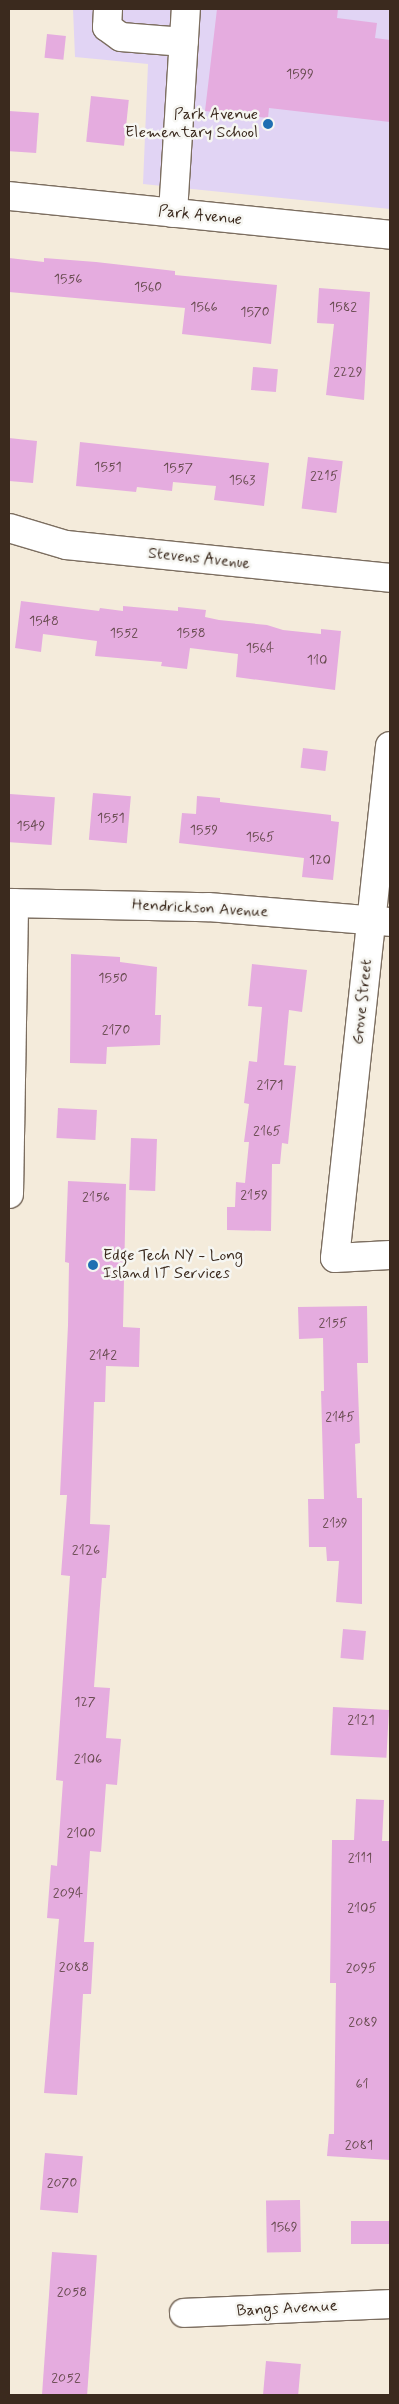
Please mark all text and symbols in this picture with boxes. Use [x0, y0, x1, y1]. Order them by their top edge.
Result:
house number: 1599 [286, 66, 314, 82]
place label: Park Avenue Elementary School [125, 105, 258, 143]
marker: Park Avenue Elementary School [262, 118, 274, 130]
street label: Park Avenue [156, 202, 244, 230]
house number: 1556 [54, 271, 82, 287]
house number: 1560 [134, 279, 162, 295]
house number: 1566 [190, 299, 218, 315]
house number: 1582 [329, 299, 357, 315]
house number: 1570 [240, 304, 270, 320]
house number: 2229 [333, 364, 363, 380]
house number: 1551 [94, 459, 122, 475]
house number: 1557 [163, 460, 193, 476]
house number: 2215 [310, 468, 338, 484]
house number: 1563 [229, 472, 255, 488]
street label: Stevens Avenue [145, 544, 253, 574]
house number: 1548 [29, 613, 59, 629]
house number: 1552 [110, 625, 138, 641]
house number: 1558 [176, 625, 206, 641]
house number: 1564 [246, 640, 274, 656]
house number: 110 [307, 652, 327, 668]
house number: 1551 [97, 810, 125, 826]
house number: 1549 [17, 818, 45, 834]
house number: 1559 [190, 822, 218, 838]
house number: 1565 [246, 829, 274, 845]
house number: 120 [309, 852, 331, 868]
street label: Hendrickson Avenue [131, 896, 269, 922]
street label: Grove Street [349, 957, 377, 1047]
house number: 1550 [98, 970, 128, 986]
house number: 2170 [102, 1022, 130, 1038]
house number: 2171 [257, 1077, 283, 1093]
house number: 2165 [253, 1123, 281, 1139]
house number: 2159 [240, 1187, 268, 1203]
house number: 2156 [82, 1189, 110, 1205]
place label: Edge Tech NY - Long Island IT Services [103, 1246, 242, 1284]
marker: Edge Tech NY - Long Island IT Services [87, 1259, 99, 1271]
house number: 2155 [318, 1315, 348, 1331]
house number: 2142 [89, 1347, 117, 1363]
house number: 2145 [325, 1409, 355, 1425]
house number: 2139 [322, 1515, 348, 1531]
house number: 2126 [72, 1542, 100, 1558]
house number: 127 [74, 1694, 96, 1710]
house number: 2121 [347, 1712, 375, 1728]
house number: 2106 [74, 1751, 102, 1767]
house number: 2100 [66, 1825, 96, 1841]
house number: 2111 [348, 1850, 372, 1866]
house number: 2094 [53, 1885, 83, 1901]
house number: 2105 [347, 1900, 377, 1916]
house number: 2088 [59, 1959, 89, 1975]
house number: 2095 [346, 1960, 376, 1976]
house number: 2089 [348, 2014, 378, 2030]
house number: 61 [355, 2076, 369, 2092]
house number: 2081 [345, 2137, 373, 2153]
house number: 2070 [47, 2175, 77, 2191]
house number: 1569 [270, 2219, 298, 2235]
house number: 2058 [57, 2284, 87, 2300]
street label: Bangs Avenue [238, 2297, 336, 2321]
house number: 2052 [51, 2370, 81, 2386]

